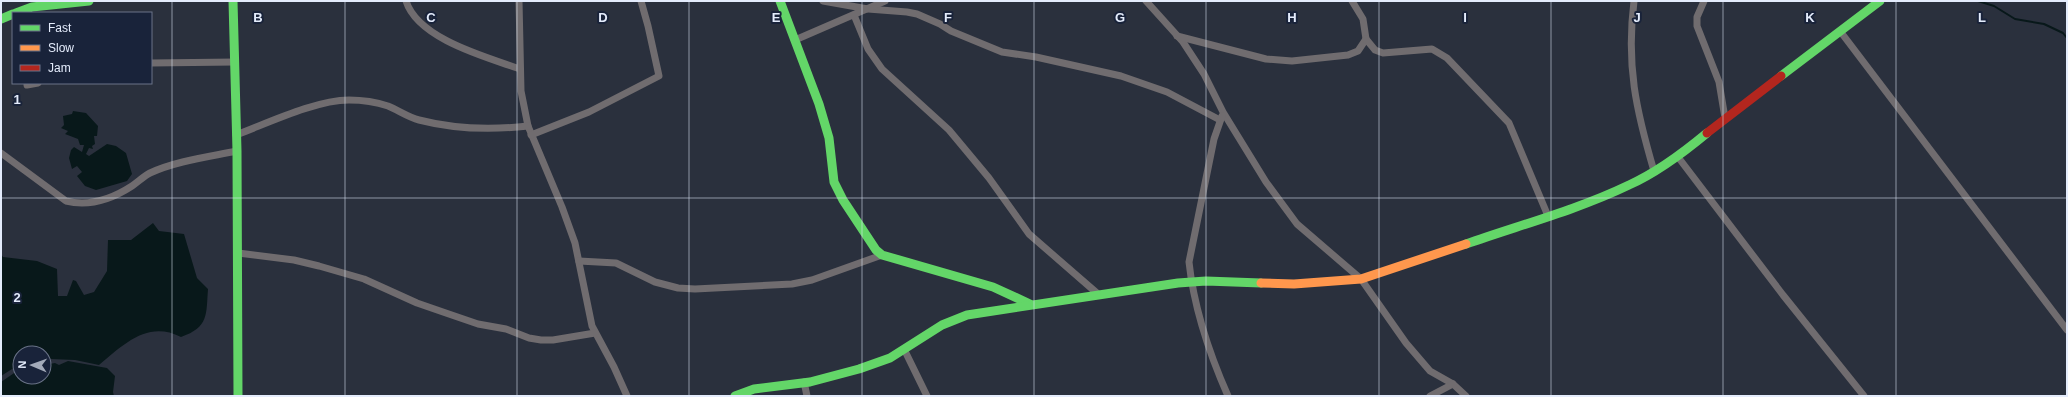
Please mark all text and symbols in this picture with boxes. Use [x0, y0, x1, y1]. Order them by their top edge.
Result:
text: B [253, 10, 263, 25]
text: C [426, 10, 436, 25]
text: D [598, 10, 608, 25]
text: E [772, 10, 781, 25]
text: F [944, 10, 952, 25]
text: G [1115, 10, 1125, 25]
text: H [1287, 10, 1297, 25]
text: I [1463, 10, 1467, 25]
text: J [1633, 10, 1641, 25]
text: K [1805, 10, 1815, 25]
text: L [1978, 10, 1986, 25]
legend [12, 12, 152, 84]
text: Fast [48, 21, 72, 35]
text: Slow [48, 41, 74, 55]
text: Jam [48, 61, 71, 75]
text: 1 [13, 92, 21, 107]
text: 2 [13, 290, 21, 305]
north arrow [12, 345, 52, 385]
text: N [16, 360, 28, 369]

